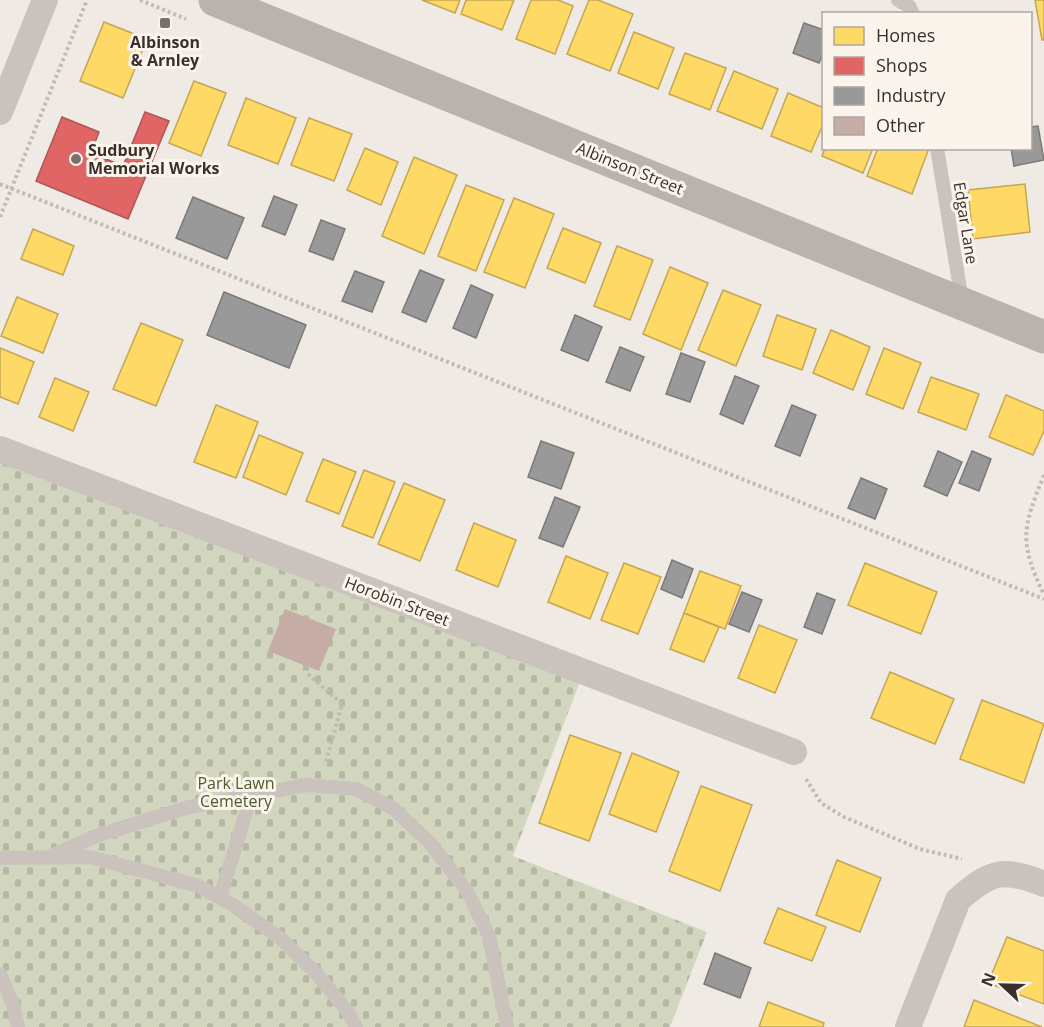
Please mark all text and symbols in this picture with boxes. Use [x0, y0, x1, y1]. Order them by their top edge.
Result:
legend [822, 12, 1032, 150]
marker: Albinson & Arnley [158, 16, 172, 30]
text: Homes [876, 23, 935, 47]
place label: Albinson & Arnley [130, 31, 200, 71]
text: Shops [876, 53, 927, 77]
text: Industry [876, 83, 946, 107]
text: Other [876, 113, 926, 137]
street label: Albinson Street [573, 137, 687, 200]
place label: Sudbury Memorial Works [88, 139, 220, 179]
marker: Sudbury Memorial Works [69, 152, 83, 166]
street label: Edgar Lane [949, 180, 983, 266]
street label: Horobin Street [342, 571, 453, 631]
park label: Park Lawn Cemetery [197, 772, 275, 812]
north arrow [972, 955, 1032, 1015]
text: N [975, 969, 1001, 990]

